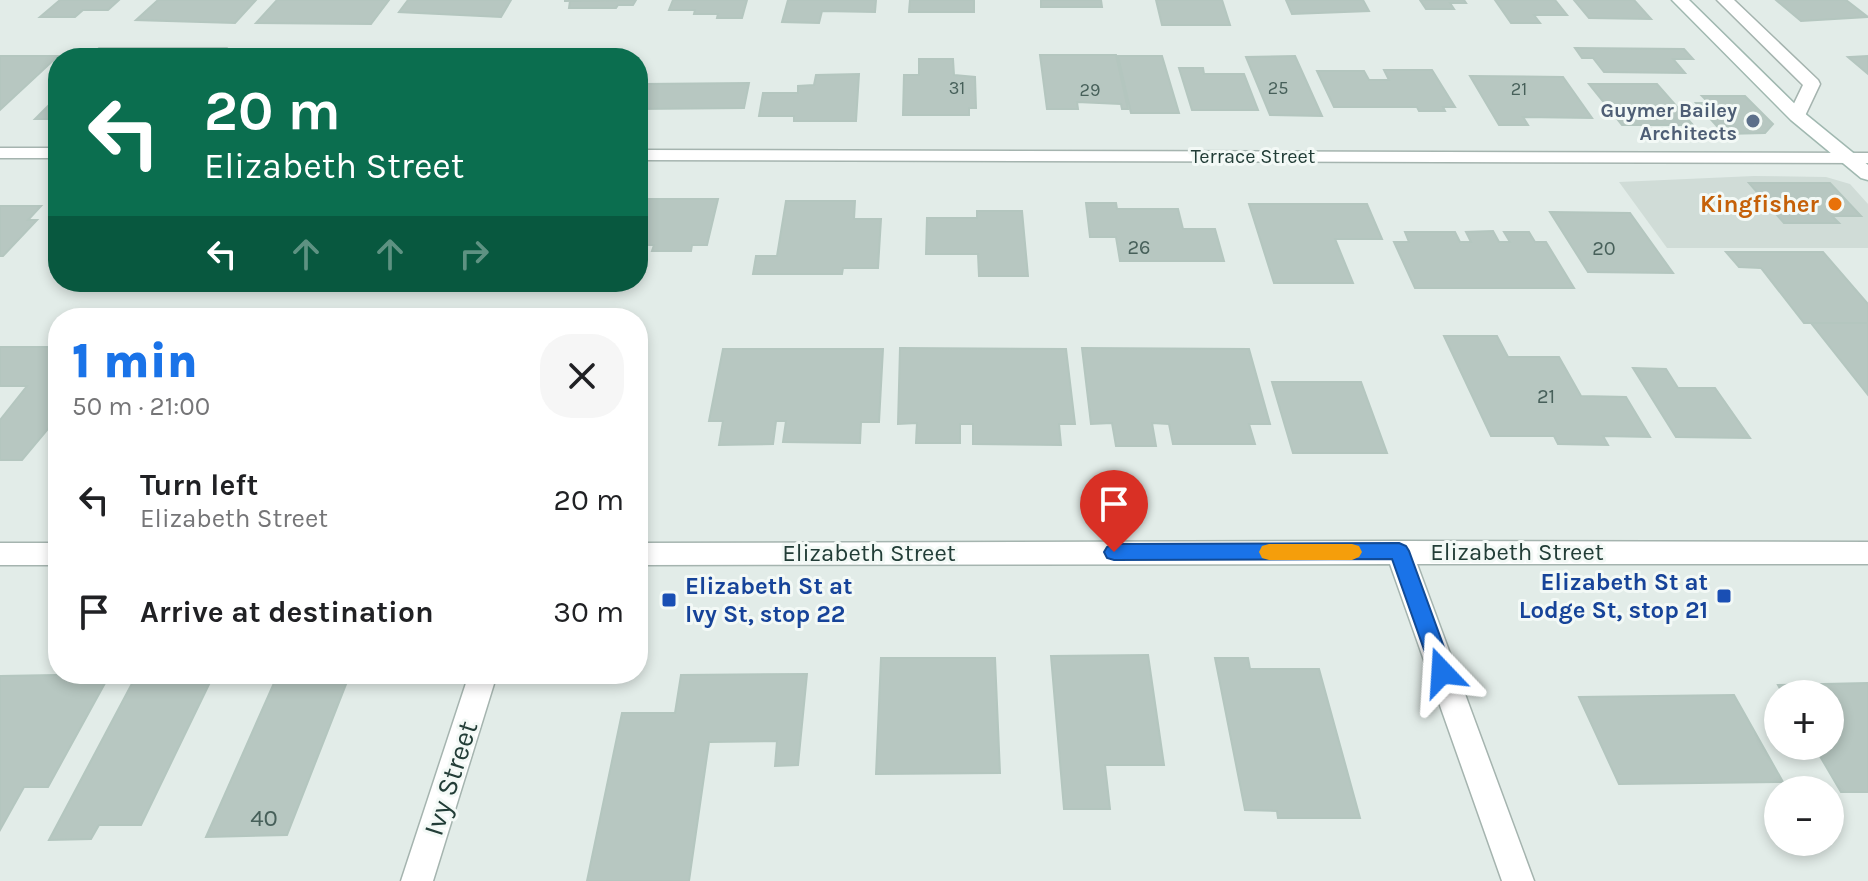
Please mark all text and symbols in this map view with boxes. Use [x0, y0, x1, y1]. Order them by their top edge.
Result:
house number: 31 [949, 77, 965, 99]
house number: 25 [1268, 77, 1288, 99]
text: 20 m [204, 78, 341, 143]
house number: 21 [1511, 78, 1527, 100]
house number: 29 [1080, 79, 1100, 101]
icon: left [72, 80, 176, 184]
place label: Guymer Bailey Architects [1600, 99, 1737, 145]
marker: Guymer Bailey Architects [1744, 112, 1762, 130]
text: Elizabeth Street [204, 145, 464, 187]
street label: Terrace Street [1191, 145, 1316, 168]
place label: Kingfisher [1700, 190, 1820, 218]
marker: Kingfisher [1826, 195, 1844, 213]
icon: left [200, 232, 244, 276]
icon: ahead [284, 232, 328, 276]
icon: ahead [368, 232, 412, 276]
icon: right [452, 232, 496, 276]
house number: 26 [1127, 236, 1151, 259]
house number: 20 [1592, 237, 1616, 260]
text: 1 min [72, 333, 198, 389]
button: close [540, 334, 624, 418]
house number: 21 [1537, 385, 1555, 408]
text: 50 m · 21:00 [72, 391, 210, 422]
text: Turn left [140, 467, 258, 503]
pin [1080, 470, 1148, 552]
icon: left [72, 478, 116, 522]
text: 20 m [554, 482, 624, 518]
icon: arrive [1092, 482, 1136, 526]
text: Elizabeth Street [140, 503, 328, 534]
street label: Elizabeth Street [1430, 538, 1604, 566]
street label: Elizabeth Street [782, 539, 956, 567]
place label: Elizabeth St at Lodge St, stop 21 [1519, 568, 1708, 624]
place label: Elizabeth St at Ivy St, stop 22 [685, 572, 852, 628]
marker: Elizabeth St at Lodge St, stop 21 [1715, 587, 1733, 605]
icon: arrive [72, 590, 116, 634]
marker: Elizabeth St at Ivy St, stop 22 [660, 591, 678, 609]
text: Arrive at destination [140, 594, 434, 630]
text: 30 m [553, 594, 624, 630]
position arrow [1400, 630, 1484, 714]
map controls [1764, 680, 1844, 856]
button: + [1764, 680, 1844, 760]
street label: Ivy Street [416, 717, 484, 840]
button: − [1764, 776, 1844, 856]
house number: 40 [250, 804, 278, 832]

